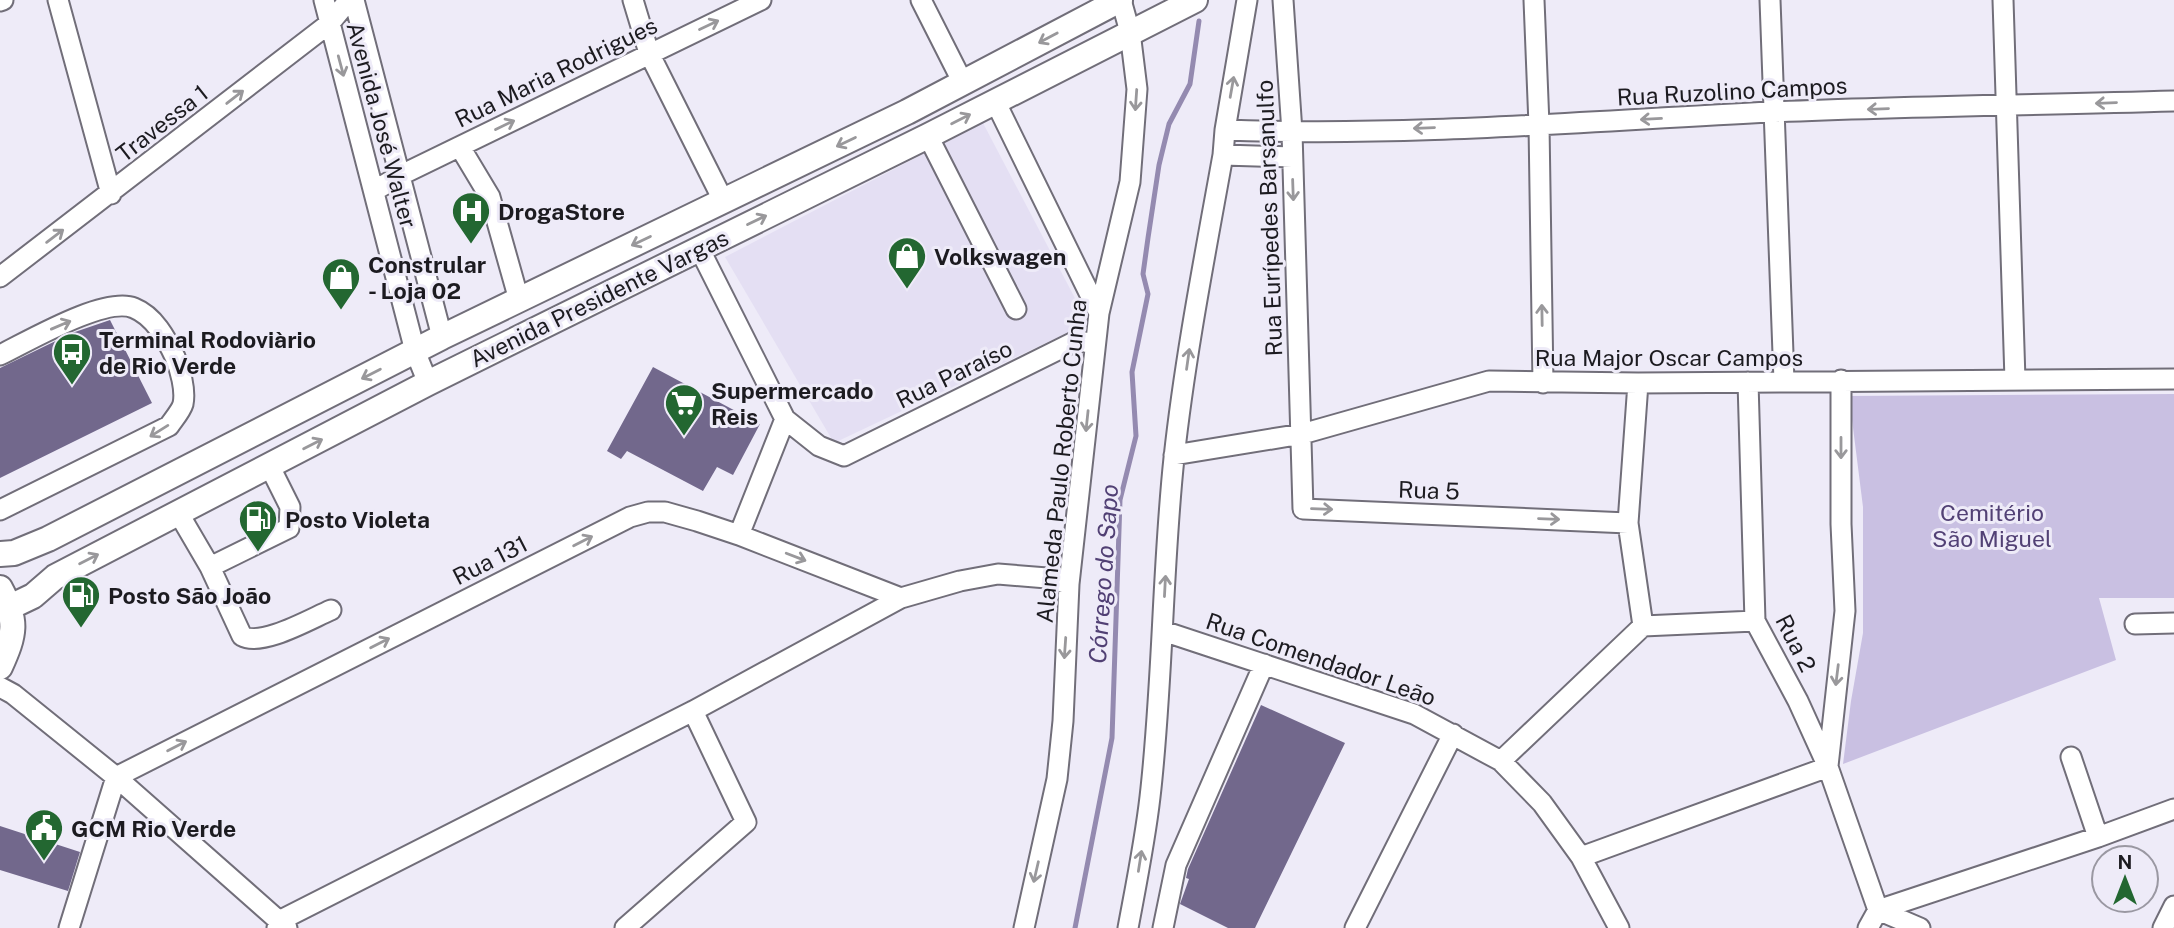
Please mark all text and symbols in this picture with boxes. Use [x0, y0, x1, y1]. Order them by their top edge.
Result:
street label: Rua Maria Rodrigues [450, 11, 662, 133]
one-way arrow [698, 18, 719, 31]
street label: Avenida José Walter [342, 19, 422, 231]
one-way arrow [1038, 32, 1059, 45]
one-way arrow [335, 54, 348, 77]
street label: Rua Ruzolino Campos [1616, 71, 1848, 111]
one-way arrow [1226, 76, 1239, 99]
street label: Travessa 1 [111, 79, 213, 167]
street label: Rua Eurípedes Barsanulfo [1251, 79, 1287, 357]
one-way arrow [1129, 88, 1142, 111]
one-way arrow [225, 90, 243, 105]
one-way arrow [2095, 96, 2118, 110]
one-way arrow [1867, 102, 1890, 116]
one-way arrow [950, 112, 971, 125]
one-way arrow [1640, 112, 1663, 125]
one-way arrow [494, 117, 515, 131]
one-way arrow [1413, 122, 1436, 135]
one-way arrow [836, 135, 857, 149]
one-way arrow [1286, 179, 1300, 202]
hospital icon: DrogaStore [450, 190, 492, 245]
place label: DrogaStore [498, 198, 625, 225]
one-way arrow [746, 213, 767, 226]
street label: Avenida Presidente Vargas [465, 224, 733, 372]
one-way arrow [45, 229, 63, 244]
one-way arrow [631, 235, 652, 249]
shop icon: Volkswagen [886, 235, 928, 290]
place label: Volkswagen [934, 243, 1066, 270]
place label: Constrular - Loja 02 [368, 251, 486, 304]
shop icon: Constrular - Loja 02 [320, 256, 362, 311]
street label: Alameda Paulo Roberto Cunha [1031, 298, 1091, 624]
one-way arrow [1535, 303, 1549, 326]
one-way arrow [50, 318, 71, 331]
place label: Terminal Rodoviàrio de Rio Verde [99, 326, 316, 379]
bus stop icon: Terminal Rodoviàrio de Rio Verde [51, 331, 93, 386]
street label: Rua Paraíso [892, 334, 1016, 414]
street label: Rua Major Oscar Campos [1535, 344, 1803, 371]
one-way arrow [1182, 349, 1195, 371]
one-way arrow [361, 367, 382, 381]
place label: Supermercado Reis [711, 377, 873, 430]
supermarket icon: Supermercado Reis [663, 382, 705, 437]
one-way arrow [1080, 409, 1093, 432]
one-way arrow [150, 424, 170, 438]
one-way arrow [1834, 436, 1848, 459]
one-way arrow [303, 437, 323, 451]
street label: Rua 5 [1398, 475, 1460, 505]
water label: Córrego do Sapo [1083, 483, 1123, 665]
fuel station icon: Posto Violeta [237, 498, 279, 553]
park label: Cemitério São Miguel [1932, 499, 2052, 552]
one-way arrow [1310, 503, 1333, 516]
place label: Posto Violeta [285, 506, 430, 533]
one-way arrow [1537, 513, 1560, 526]
street label: Rua 131 [448, 530, 532, 590]
one-way arrow [572, 534, 593, 548]
one-way arrow [78, 552, 99, 566]
one-way arrow [785, 552, 807, 565]
fuel station icon: Posto São João [60, 574, 102, 629]
one-way arrow [1159, 574, 1172, 597]
place label: Posto São João [108, 582, 271, 609]
street label: Rua Comendador Leão [1203, 607, 1439, 711]
street label: Rua 2 [1770, 610, 1822, 676]
one-way arrow [369, 636, 390, 650]
one-way arrow [1058, 636, 1071, 658]
one-way arrow [1830, 663, 1843, 686]
one-way arrow [166, 738, 186, 752]
public building icon: GCM Rio Verde [23, 807, 65, 862]
place label: GCM Rio Verde [71, 815, 236, 842]
north arrow [2090, 844, 2160, 914]
one-way arrow [1134, 850, 1147, 873]
text: N [2118, 851, 2132, 873]
one-way arrow [1029, 860, 1043, 883]

